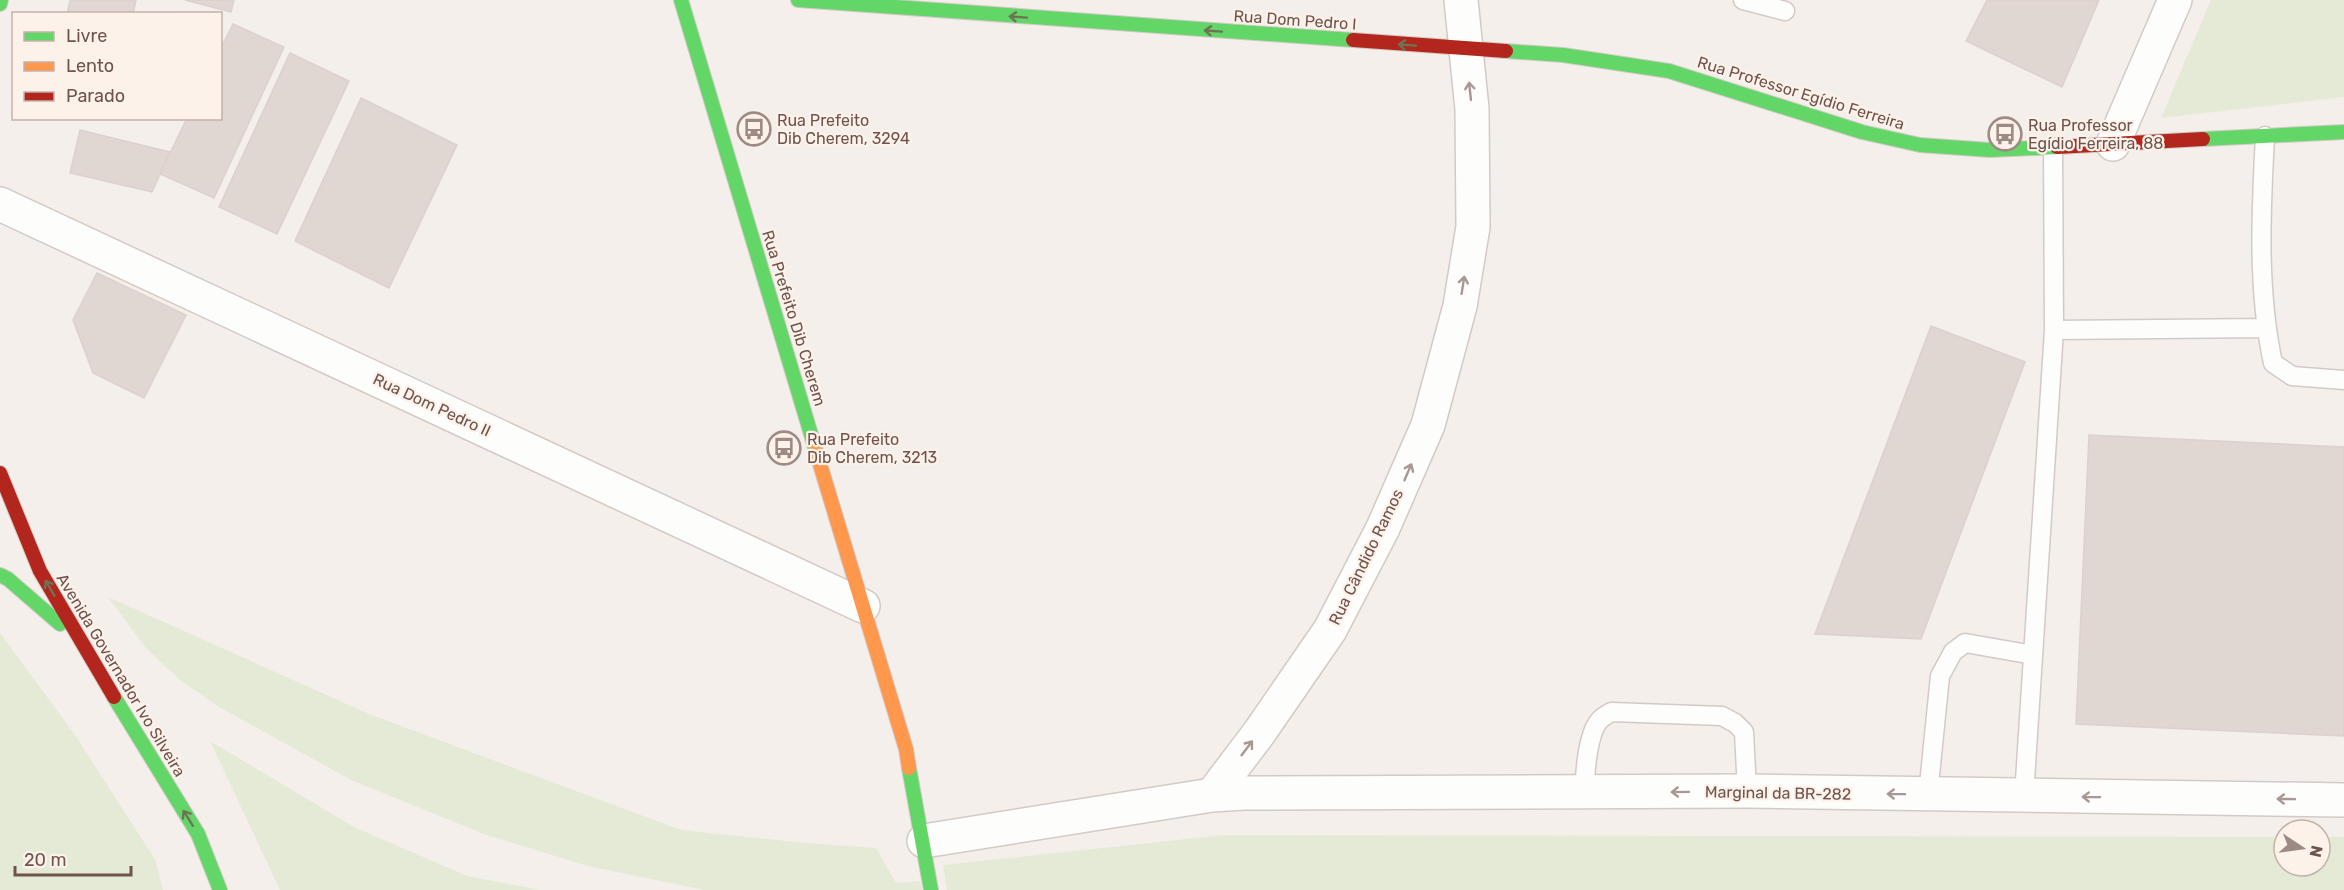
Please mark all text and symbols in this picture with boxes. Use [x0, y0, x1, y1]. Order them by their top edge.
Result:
street label: Rua Dom Pedro I [1233, 6, 1357, 34]
one-way arrow [1009, 11, 1029, 22]
legend [12, 12, 222, 120]
text: Livre [66, 25, 107, 47]
one-way arrow [1203, 25, 1223, 36]
one-way arrow [1398, 40, 1418, 51]
street label: Rua Professor Egídio Ferreira [1695, 52, 1907, 134]
text: Lento [66, 55, 114, 77]
one-way arrow [1464, 82, 1475, 101]
text: Parado [66, 85, 125, 107]
bus stop icon: Rua Prefeito Dib Cherem, 3294 [736, 111, 772, 147]
place label: Rua Prefeito Dib Cherem, 3294 [777, 111, 910, 148]
bus stop icon: Rua Professor Egídio Ferreira, 88 [1987, 116, 2023, 152]
place label: Rua Professor Egídio Ferreira, 88 [2028, 116, 2164, 153]
street label: Rua Prefeito Dib Cherem [758, 228, 830, 408]
one-way arrow [1458, 276, 1469, 295]
street label: Rua Dom Pedro II [370, 369, 494, 441]
bus stop icon: Rua Prefeito Dib Cherem, 3213 [766, 430, 802, 466]
place label: Rua Prefeito Dib Cherem, 3213 [807, 430, 937, 467]
one-way arrow [1403, 463, 1414, 481]
street label: Rua Cândido Ramos [1325, 486, 1407, 628]
street label: Avenida Governador Ivo Silveira [53, 570, 189, 780]
one-way arrow [44, 580, 56, 597]
one-way arrow [1241, 741, 1254, 757]
street label: Marginal da BR-282 [1705, 782, 1851, 804]
one-way arrow [1670, 786, 1690, 798]
one-way arrow [1886, 789, 1906, 800]
one-way arrow [2081, 791, 2101, 803]
one-way arrow [2276, 793, 2296, 805]
one-way arrow [181, 810, 193, 827]
north arrow [2272, 818, 2332, 878]
scale bar [15, 839, 130, 877]
text: N [2306, 844, 2327, 859]
text: 20 m [24, 849, 66, 871]

